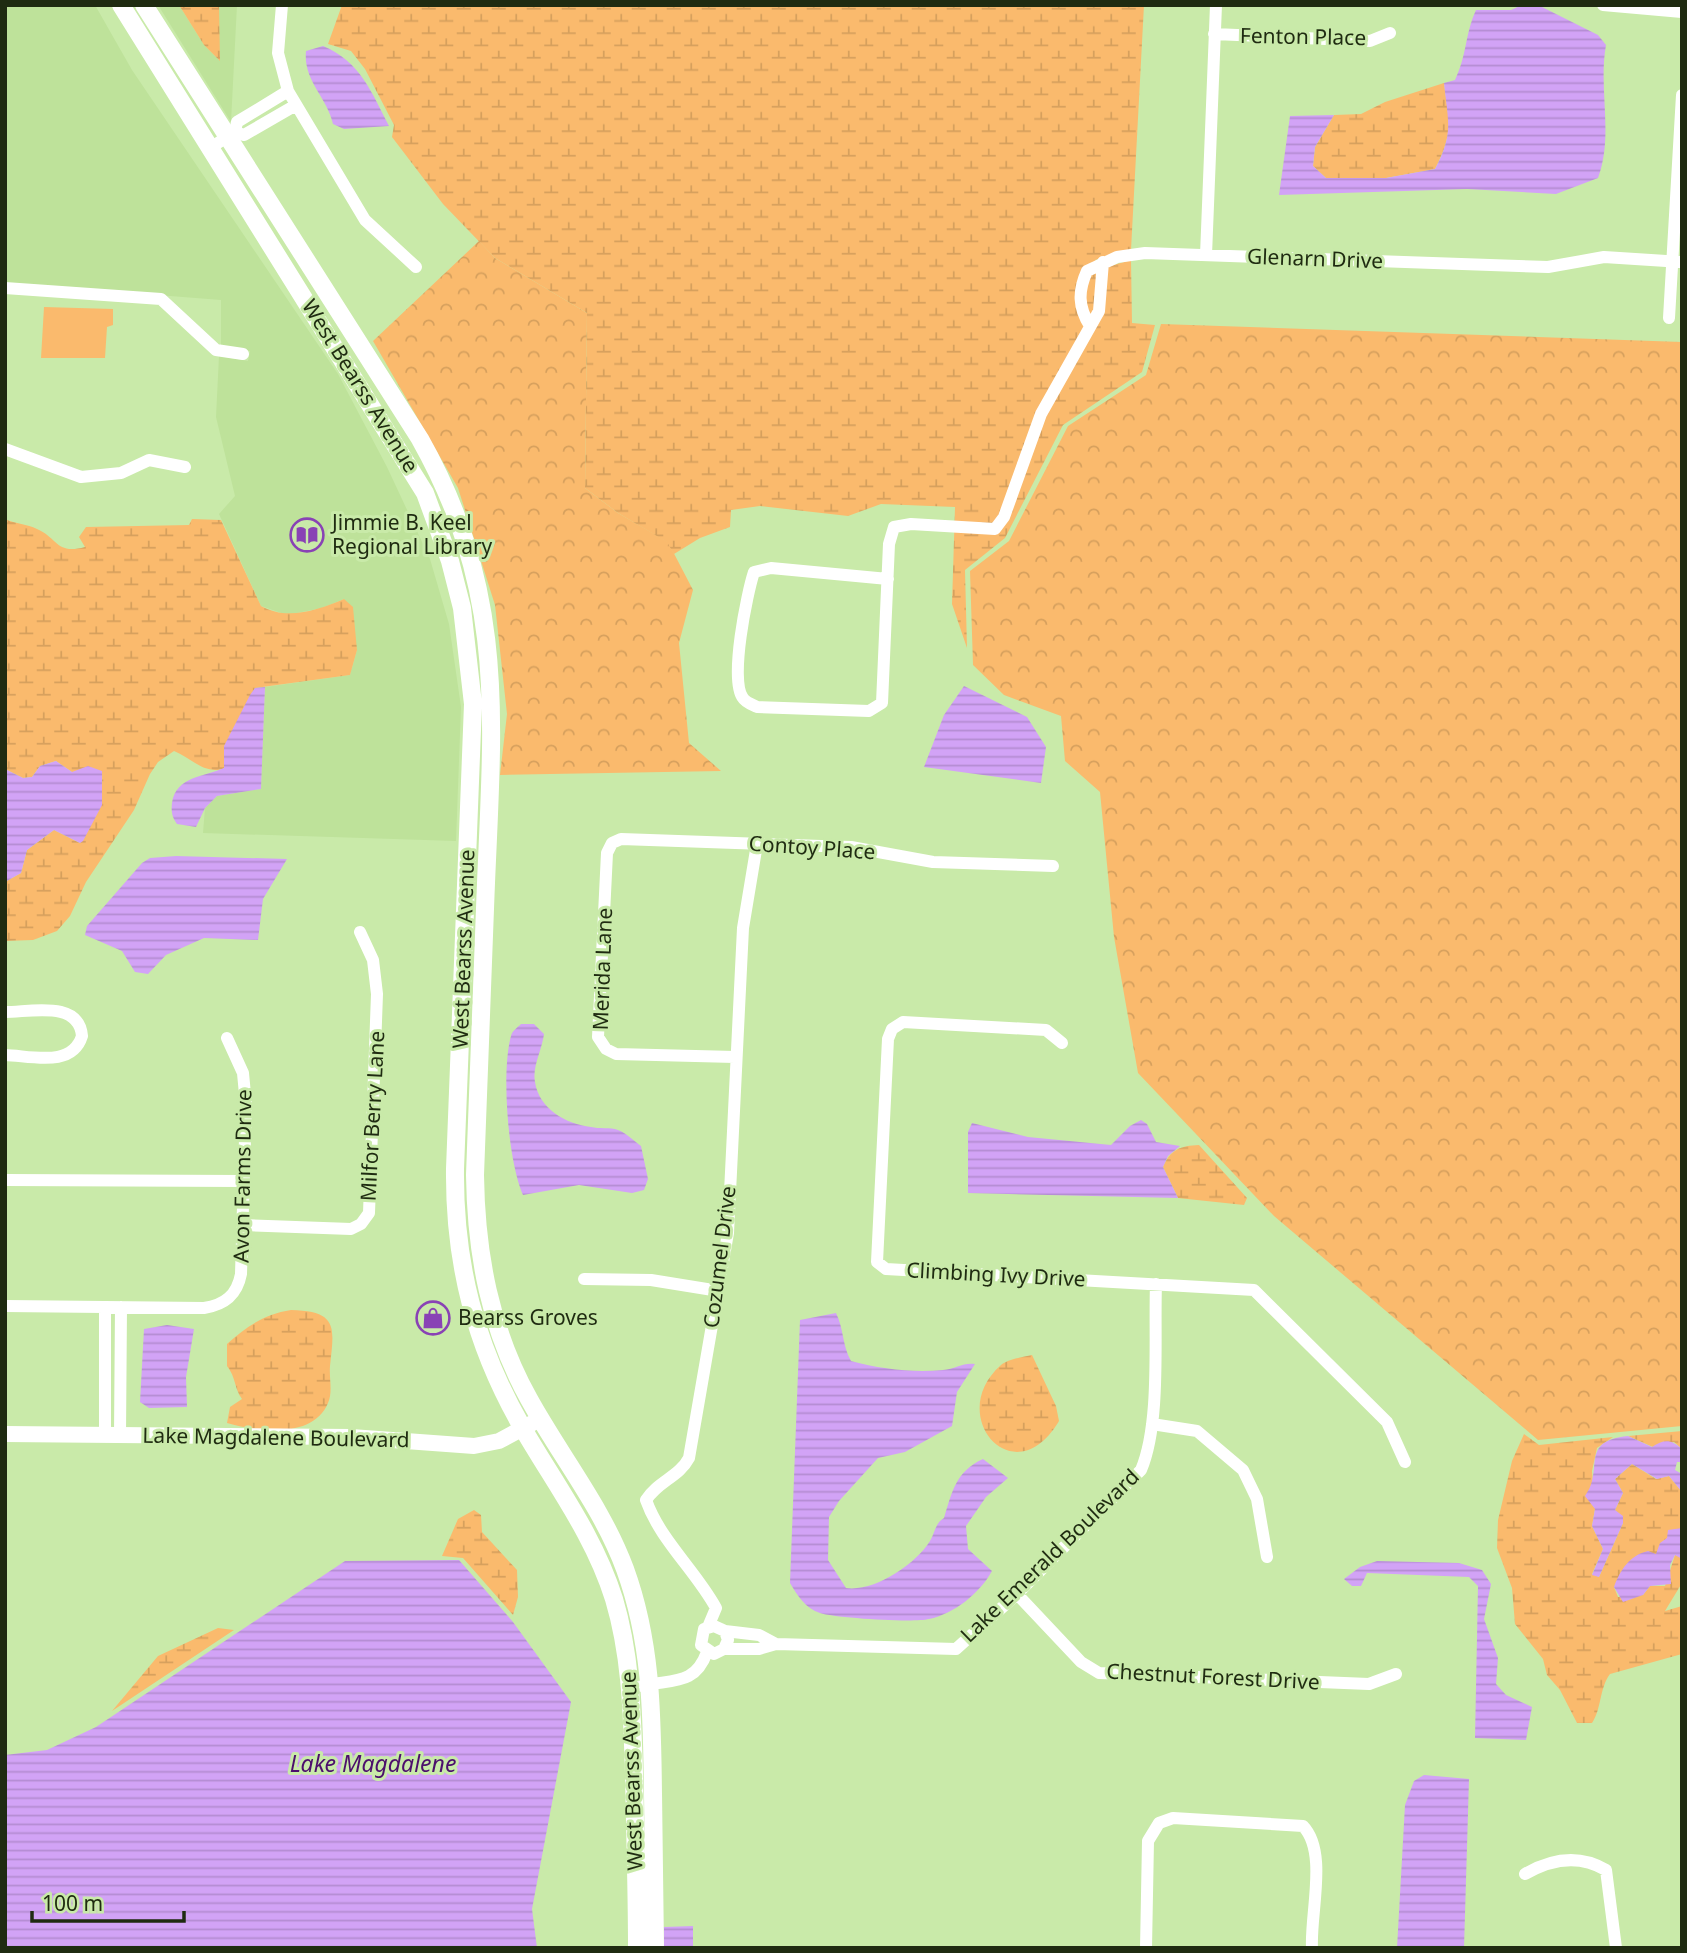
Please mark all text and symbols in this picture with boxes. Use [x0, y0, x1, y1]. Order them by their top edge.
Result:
street label: Fenton Place [1240, 21, 1366, 51]
street label: Glenarn Drive [1246, 242, 1384, 274]
street label: West Bearss Avenue [296, 294, 426, 477]
place label: Jimmie B. Keel Regional Library [330, 508, 493, 560]
library icon: Jimmie B. Keel Regional Library [288, 516, 326, 554]
street label: Contoy Place [748, 829, 876, 865]
street label: West Bearss Avenue [446, 849, 480, 1049]
street label: Merida Lane [586, 907, 618, 1031]
street label: Milfor Berry Lane [354, 1030, 390, 1202]
street label: Avon Farms Drive [226, 1089, 258, 1263]
street label: Cozumel Drive [696, 1184, 742, 1330]
street label: Climbing Ivy Drive [906, 1255, 1086, 1293]
shop icon: Bearss Groves [414, 1299, 452, 1337]
place label: Bearss Groves [458, 1303, 598, 1331]
street label: Lake Magdalene Boulevard [142, 1421, 410, 1453]
street label: Lake Emerald Boulevard [954, 1463, 1145, 1648]
street label: Chestnut Forest Drive [1106, 1656, 1320, 1696]
street label: West Bearss Avenue [614, 1671, 648, 1871]
water label: Lake Magdalene [290, 1747, 456, 1779]
scale bar [32, 1880, 184, 1924]
text: 100 m [42, 1889, 103, 1917]

